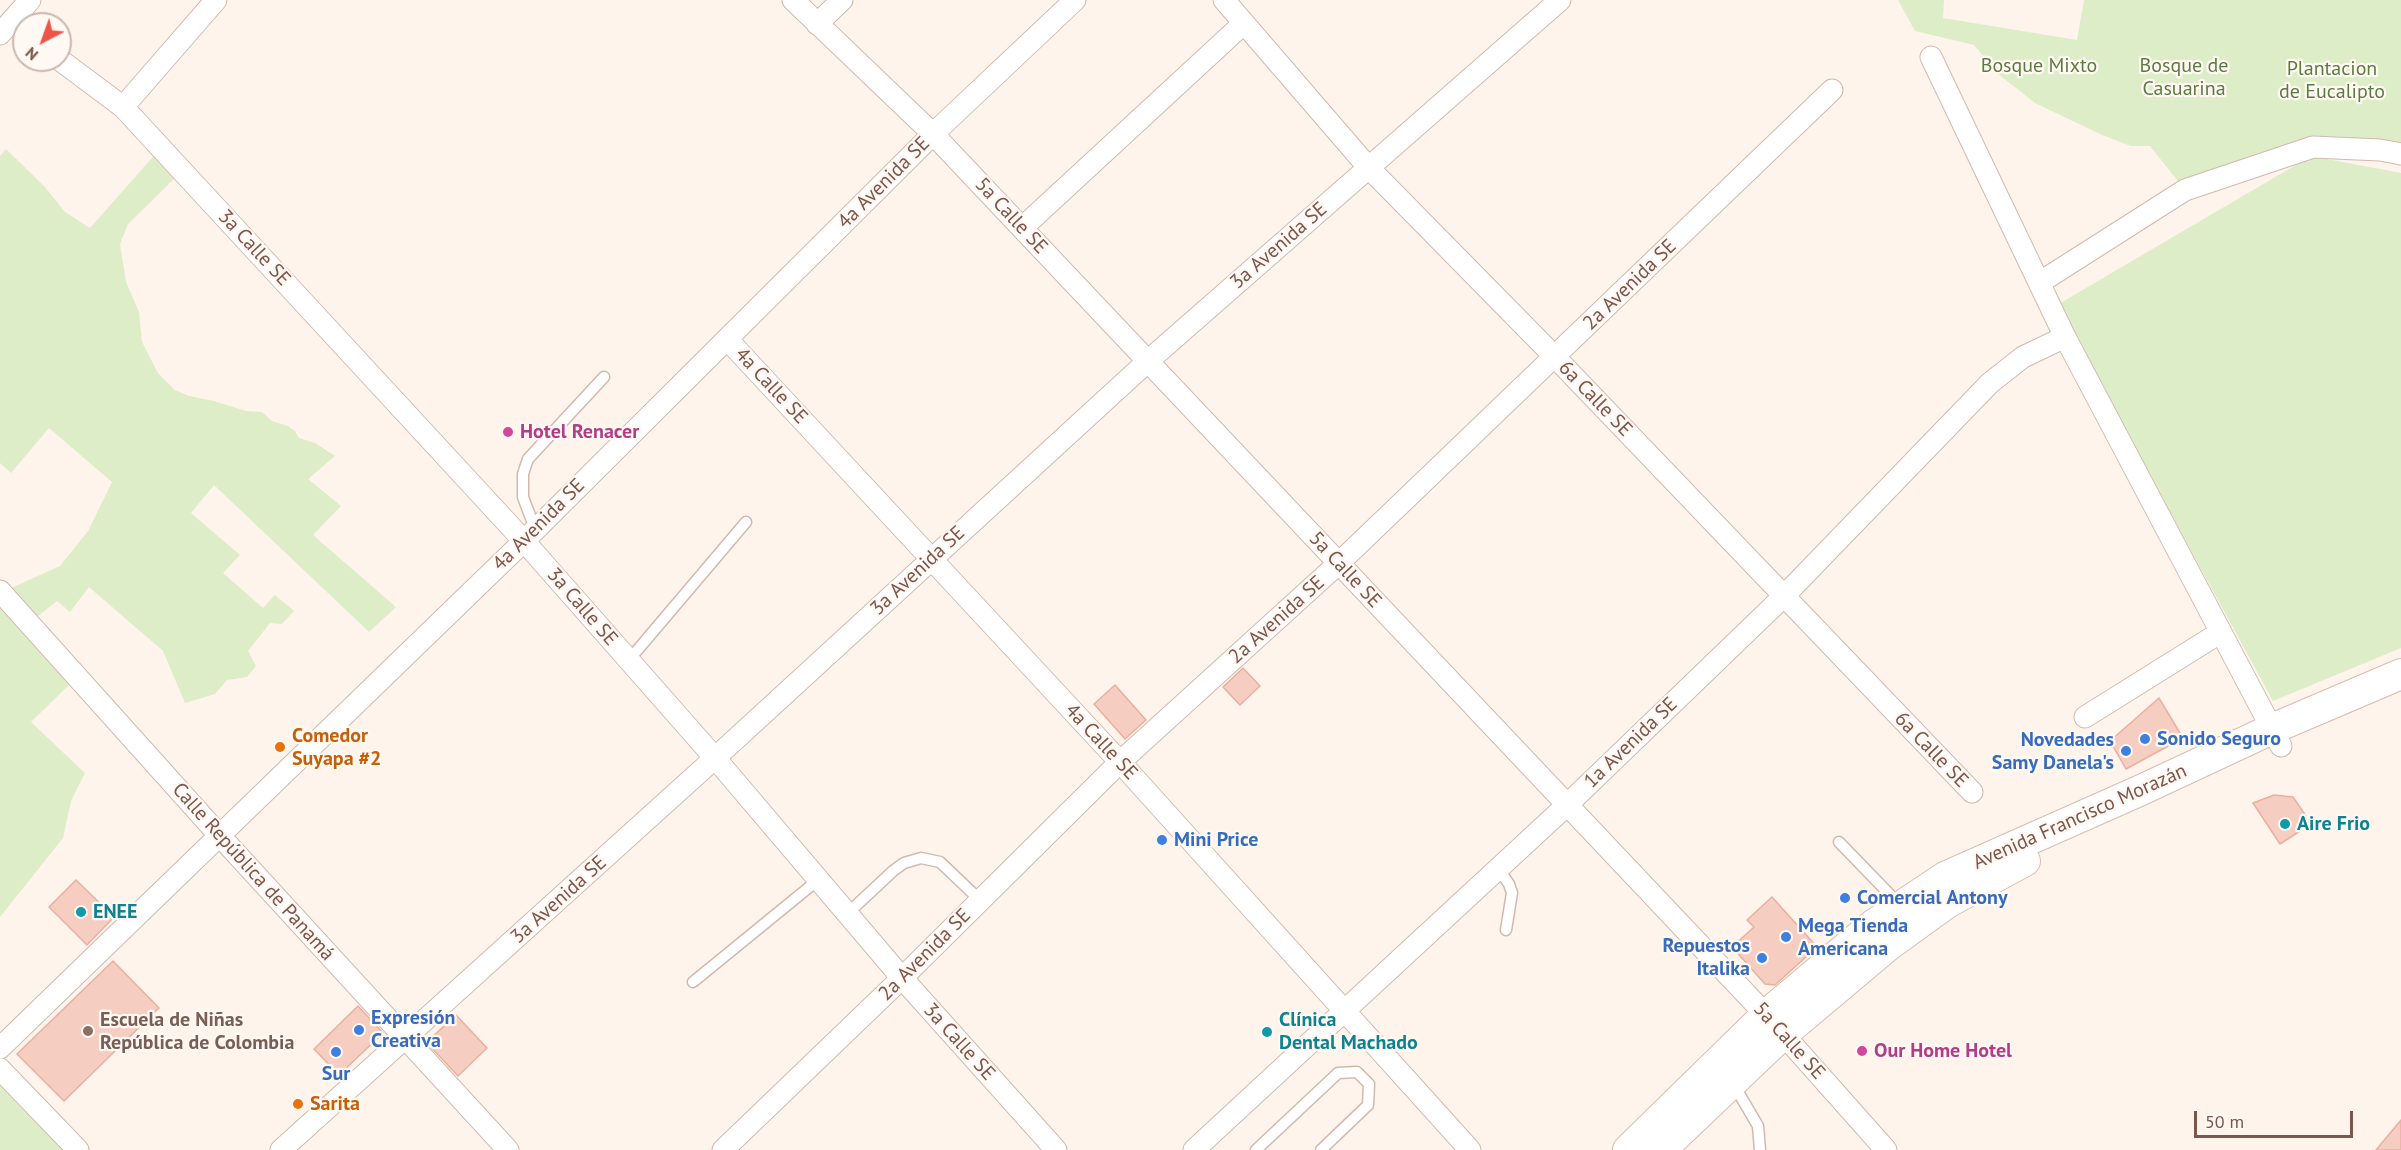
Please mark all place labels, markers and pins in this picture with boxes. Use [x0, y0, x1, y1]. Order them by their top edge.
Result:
place label: Hotel Renacer [520, 420, 639, 444]
marker: Hotel Renacer [501, 425, 515, 439]
place label: Comedor Suyapa #2 [292, 724, 381, 771]
place label: Sonido Seguro [2157, 727, 2281, 751]
place label: Novedades Samy Danela's [1992, 728, 2114, 775]
marker: Sonido Seguro [2138, 732, 2152, 746]
marker: Comedor Suyapa #2 [273, 740, 287, 754]
marker: Novedades Samy Danela's [2119, 744, 2133, 758]
place label: Aire Frio [2297, 812, 2370, 836]
marker: Aire Frio [2278, 817, 2292, 831]
place label: Mini Price [1174, 828, 1258, 852]
marker: Mini Price [1155, 833, 1169, 847]
place label: Comercial Antony [1857, 886, 2007, 910]
marker: Comercial Antony [1838, 891, 1852, 905]
place label: ENEE [93, 900, 137, 924]
marker: ENEE [74, 905, 88, 919]
place label: Mega Tienda Americana [1798, 914, 1908, 961]
marker: Mega Tienda Americana [1779, 930, 1793, 944]
place label: Repuestos Italika [1663, 934, 1750, 981]
marker: Repuestos Italika [1755, 951, 1769, 965]
place label: Expresión Creativa [371, 1006, 455, 1053]
place label: Escuela de Niñas República de Colombia [100, 1008, 294, 1055]
place label: Clínica Dental Machado [1279, 1008, 1418, 1055]
marker: Expresión Creativa [352, 1023, 366, 1037]
marker: Escuela de Niñas República de Colombia [81, 1024, 95, 1038]
marker: Clínica Dental Machado [1260, 1025, 1274, 1039]
place label: Our Home Hotel [1874, 1039, 2012, 1063]
marker: Our Home Hotel [1855, 1044, 1869, 1058]
marker: Sur [329, 1045, 343, 1059]
place label: Sur [322, 1062, 350, 1086]
place label: Sarita [310, 1092, 360, 1116]
marker: Sarita [291, 1097, 305, 1111]

